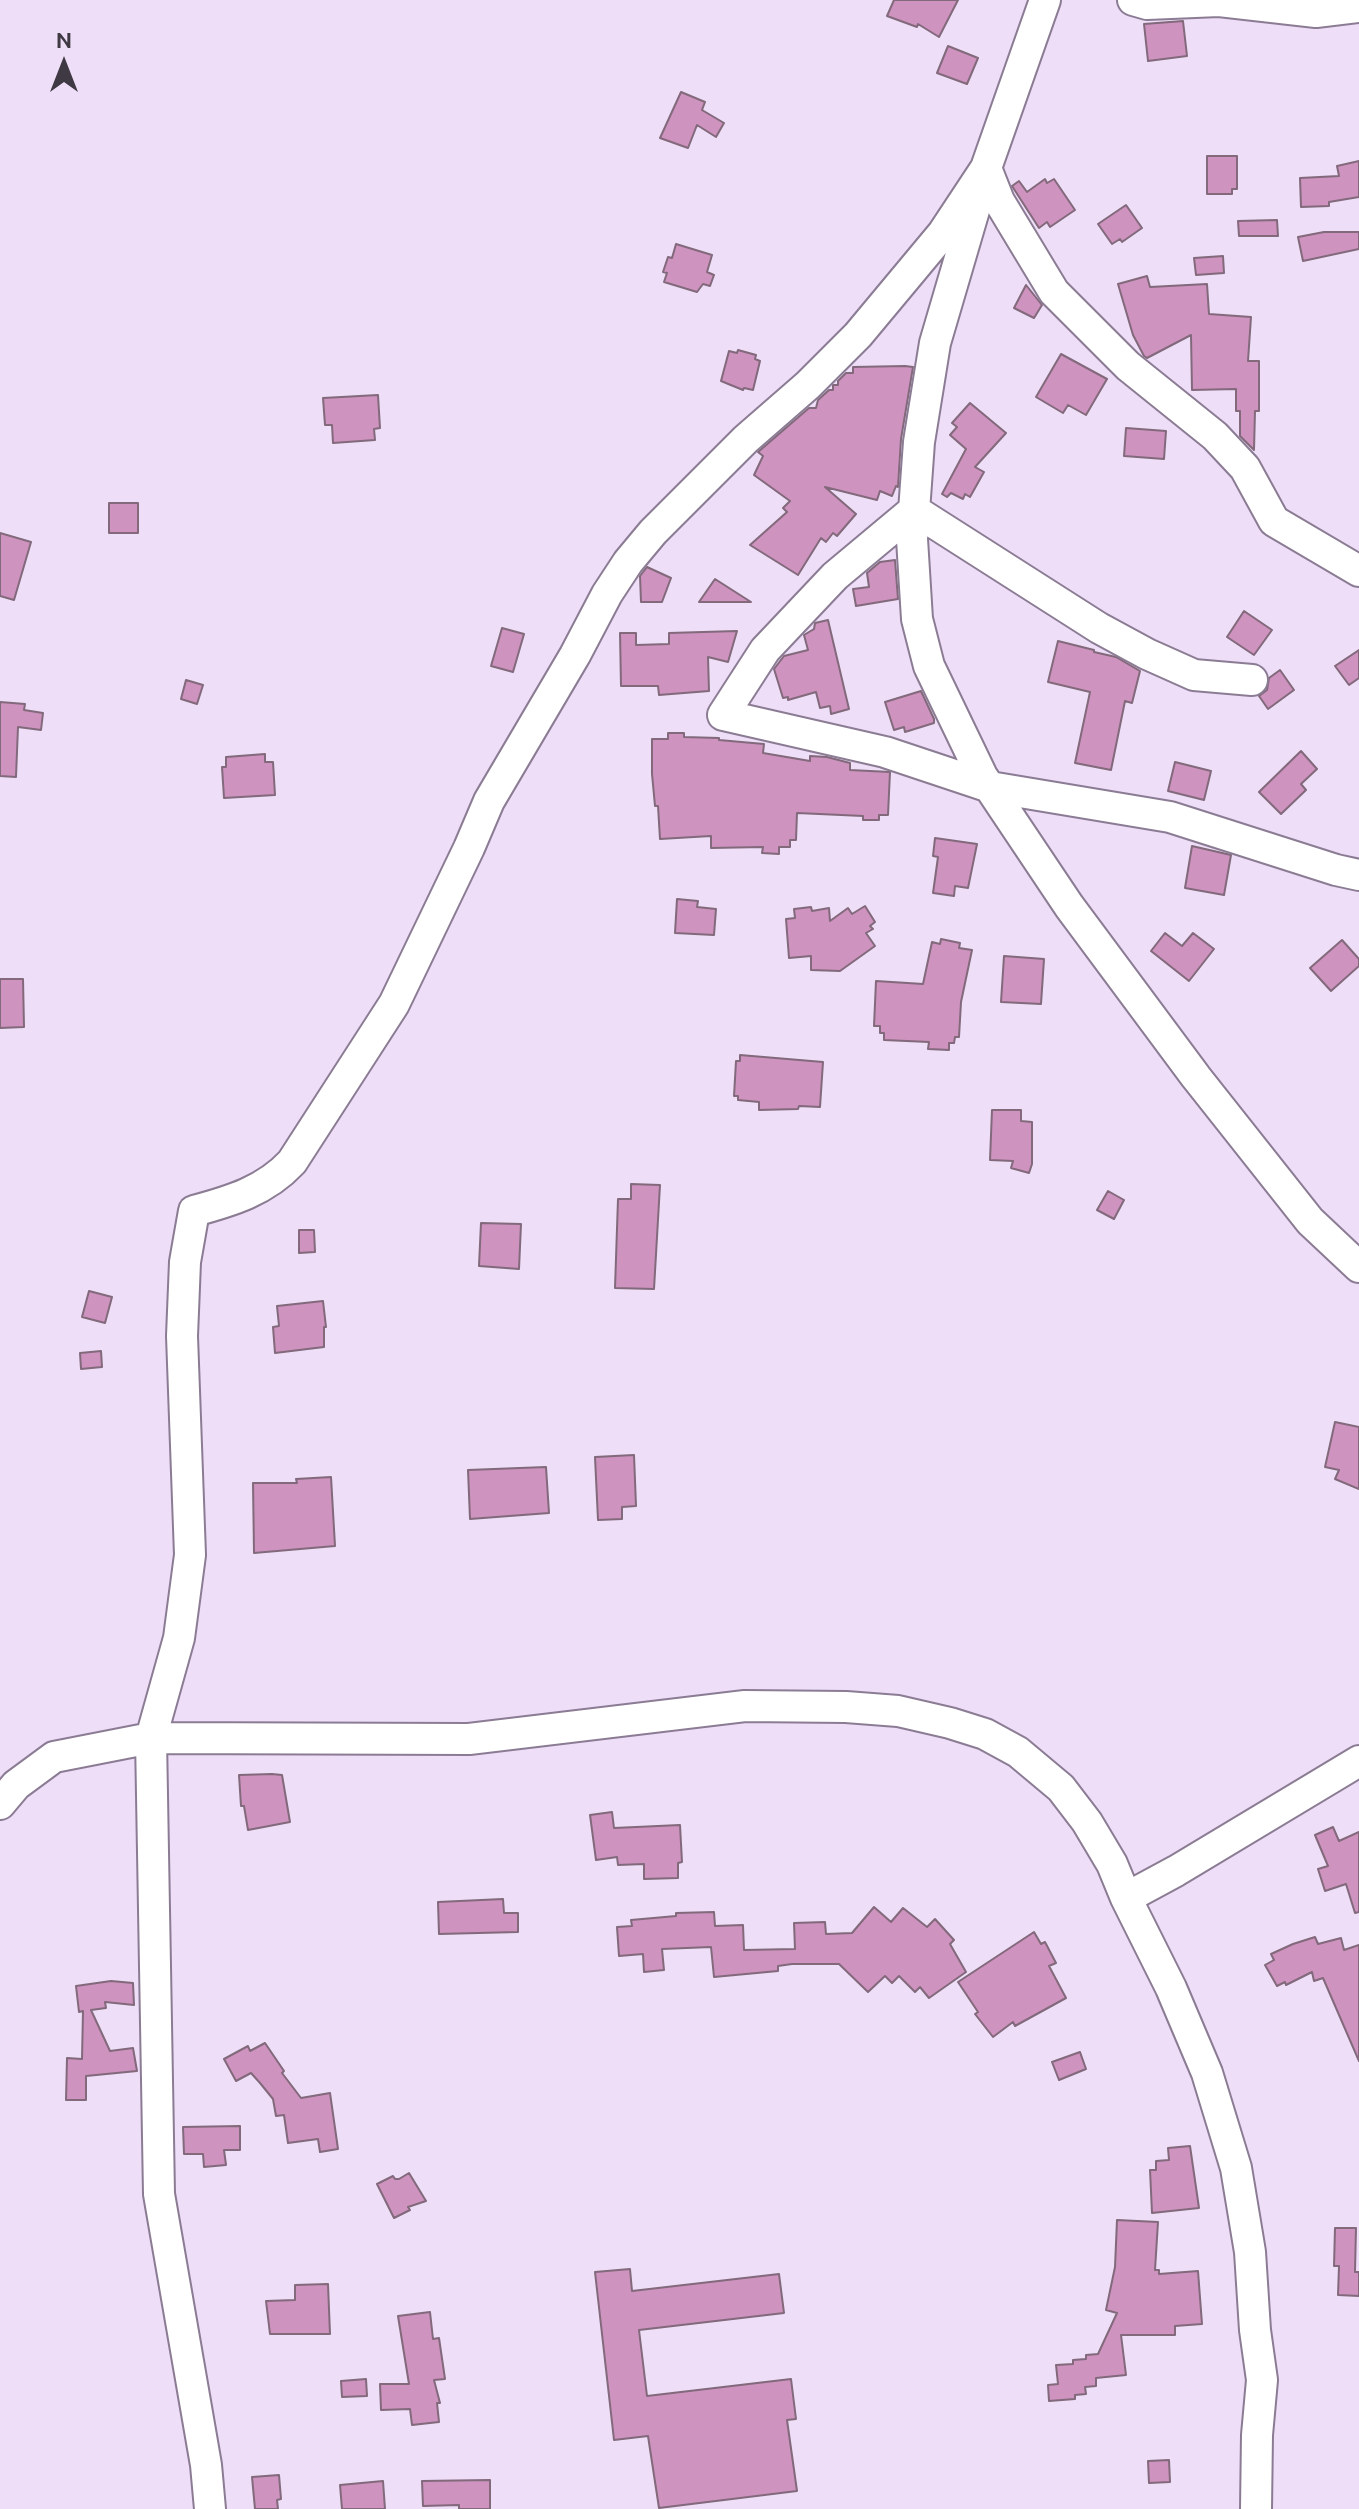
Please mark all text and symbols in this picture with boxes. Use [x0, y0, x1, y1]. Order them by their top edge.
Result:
north arrow [24, 24, 104, 104]
text: N [56, 27, 72, 52]

